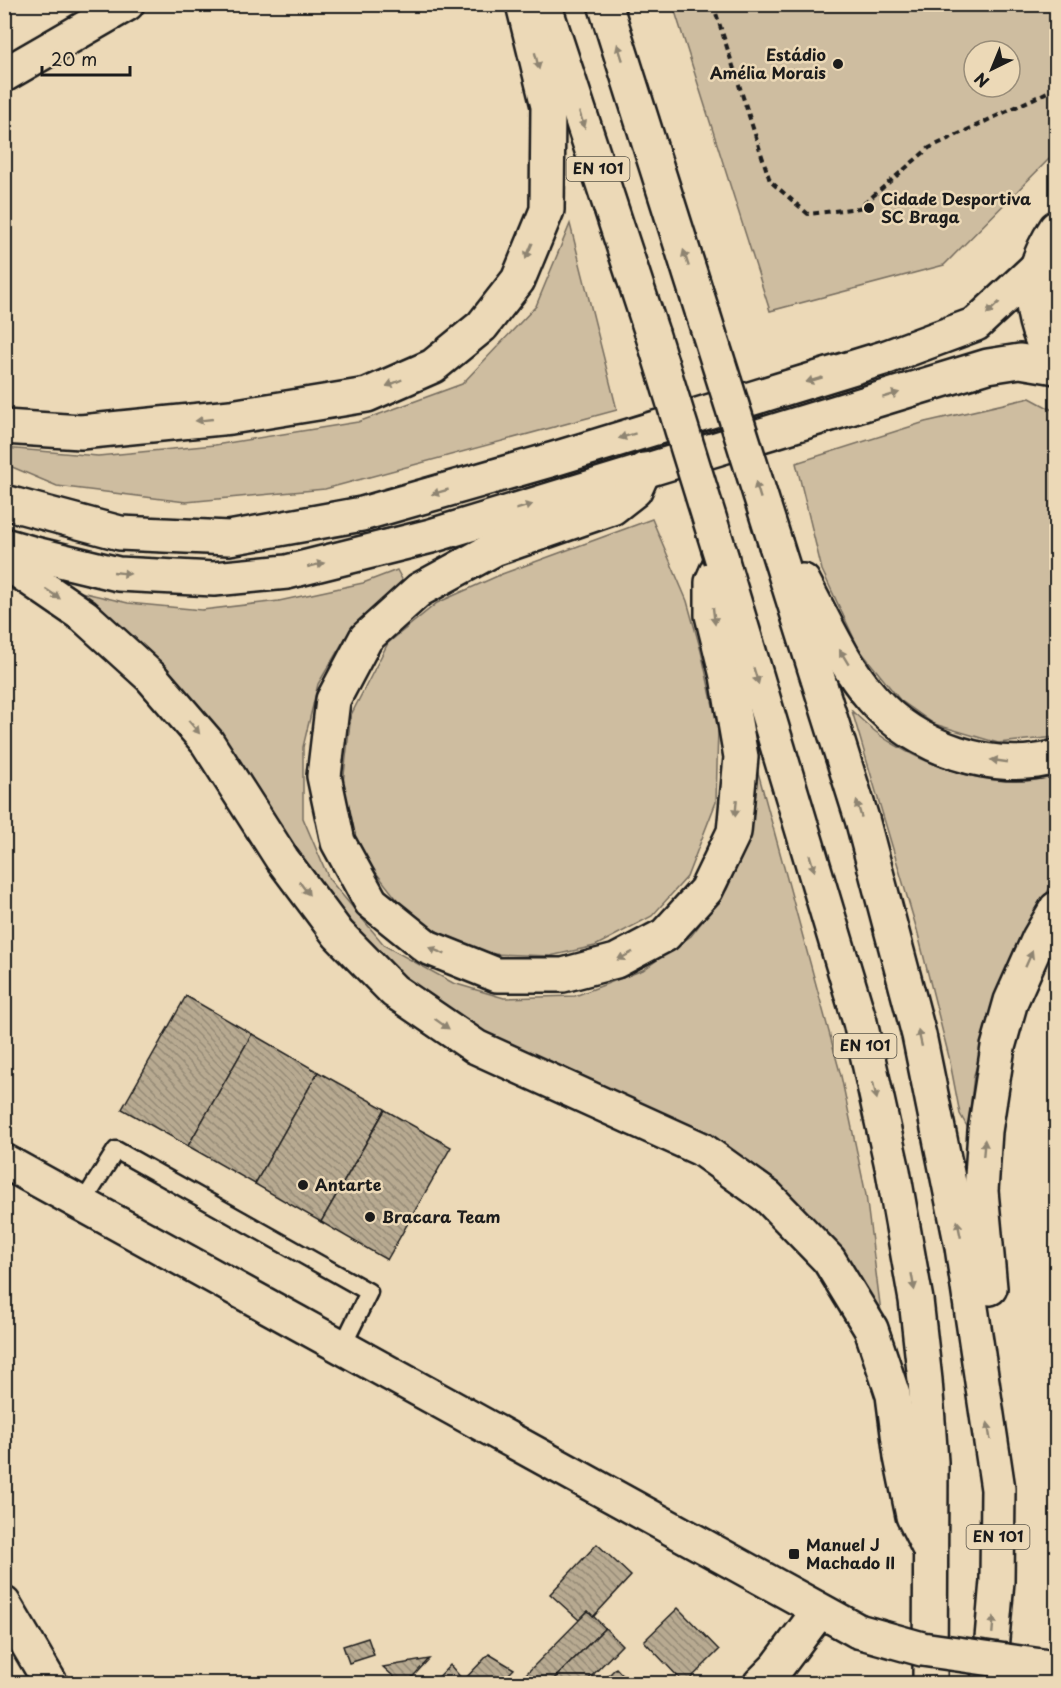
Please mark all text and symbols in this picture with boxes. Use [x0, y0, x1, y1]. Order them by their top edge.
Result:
scale bar [42, 39, 130, 77]
north arrow [962, 39, 1022, 99]
place label: Estádio Amélia Morais [710, 42, 826, 84]
one-way arrow [615, 43, 625, 61]
text: 20 m [51, 45, 97, 72]
one-way arrow [532, 52, 542, 70]
marker: Estádio Amélia Morais [831, 57, 845, 71]
text: N [968, 68, 994, 94]
one-way arrow [577, 111, 587, 129]
road number: EN 101 [566, 157, 630, 181]
place label: Cidade Desportiva SC Braga [881, 186, 1031, 228]
marker: Cidade Desportiva SC Braga [862, 201, 876, 215]
one-way arrow [524, 243, 534, 261]
one-way arrow [681, 249, 690, 267]
one-way arrow [986, 300, 1000, 314]
one-way arrow [805, 375, 823, 385]
one-way arrow [385, 378, 403, 388]
one-way arrow [882, 389, 900, 399]
one-way arrow [194, 415, 213, 425]
one-way arrow [618, 432, 636, 441]
one-way arrow [753, 481, 763, 499]
one-way arrow [431, 487, 449, 497]
one-way arrow [515, 502, 533, 511]
one-way arrow [307, 559, 325, 569]
one-way arrow [113, 568, 132, 578]
one-way arrow [44, 588, 60, 600]
one-way arrow [709, 606, 718, 625]
one-way arrow [839, 648, 849, 665]
one-way arrow [752, 667, 761, 685]
one-way arrow [187, 719, 200, 734]
one-way arrow [989, 756, 1008, 765]
one-way arrow [731, 798, 741, 817]
one-way arrow [854, 800, 863, 818]
one-way arrow [808, 854, 817, 872]
one-way arrow [298, 880, 310, 896]
one-way arrow [428, 946, 446, 956]
one-way arrow [1024, 950, 1034, 968]
one-way arrow [616, 951, 633, 961]
one-way arrow [434, 1018, 450, 1029]
one-way arrow [914, 1029, 924, 1048]
road number: EN 101 [834, 1034, 896, 1058]
one-way arrow [871, 1082, 880, 1101]
one-way arrow [979, 1138, 989, 1157]
place label: Antarte [315, 1172, 382, 1196]
marker: Antarte [296, 1178, 310, 1192]
place label: Bracara Team [382, 1204, 501, 1228]
marker: Bracara Team [363, 1210, 377, 1224]
one-way arrow [954, 1220, 963, 1239]
one-way arrow [908, 1273, 917, 1292]
one-way arrow [985, 1421, 994, 1440]
road number: EN 101 [966, 1525, 1030, 1549]
place label: Manuel J Machado II [806, 1532, 895, 1574]
marker: Manuel J Machado II [787, 1547, 801, 1561]
one-way arrow [988, 1616, 998, 1635]

